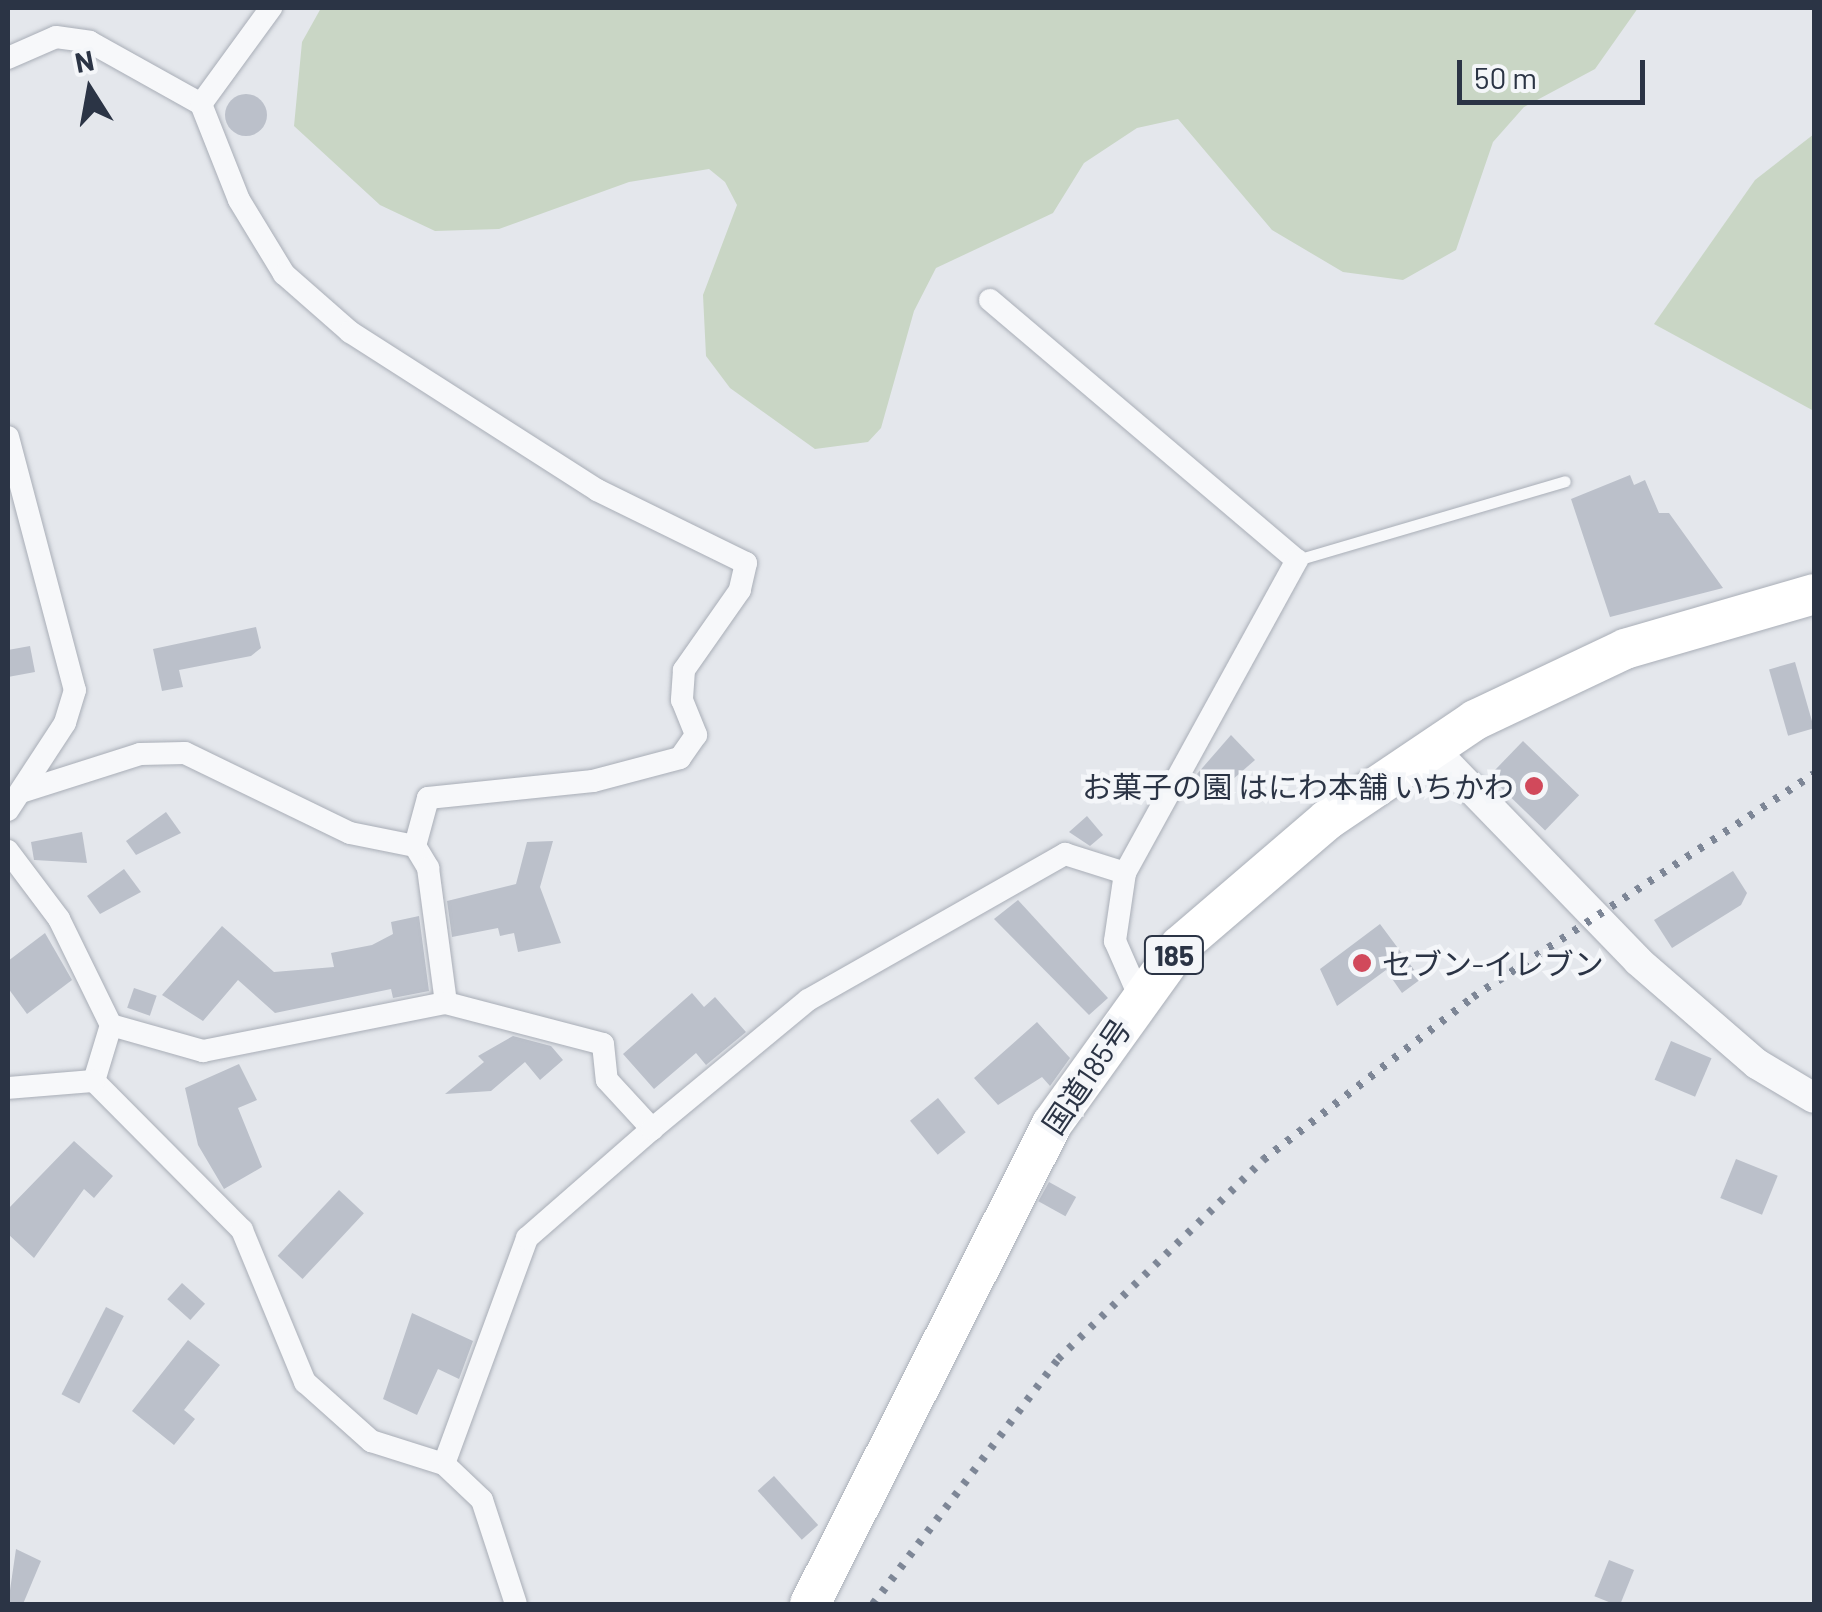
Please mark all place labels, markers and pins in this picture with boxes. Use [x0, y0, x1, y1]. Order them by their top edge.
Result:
place label: お菓子の園 はにわ本舗 いちかわ [1082, 768, 1514, 804]
marker: お菓子の園 はにわ本舗 いちかわ [1523, 775, 1545, 797]
place label: セブン-イレブン [1382, 945, 1604, 981]
marker: セブン-イレブン [1351, 952, 1373, 974]

